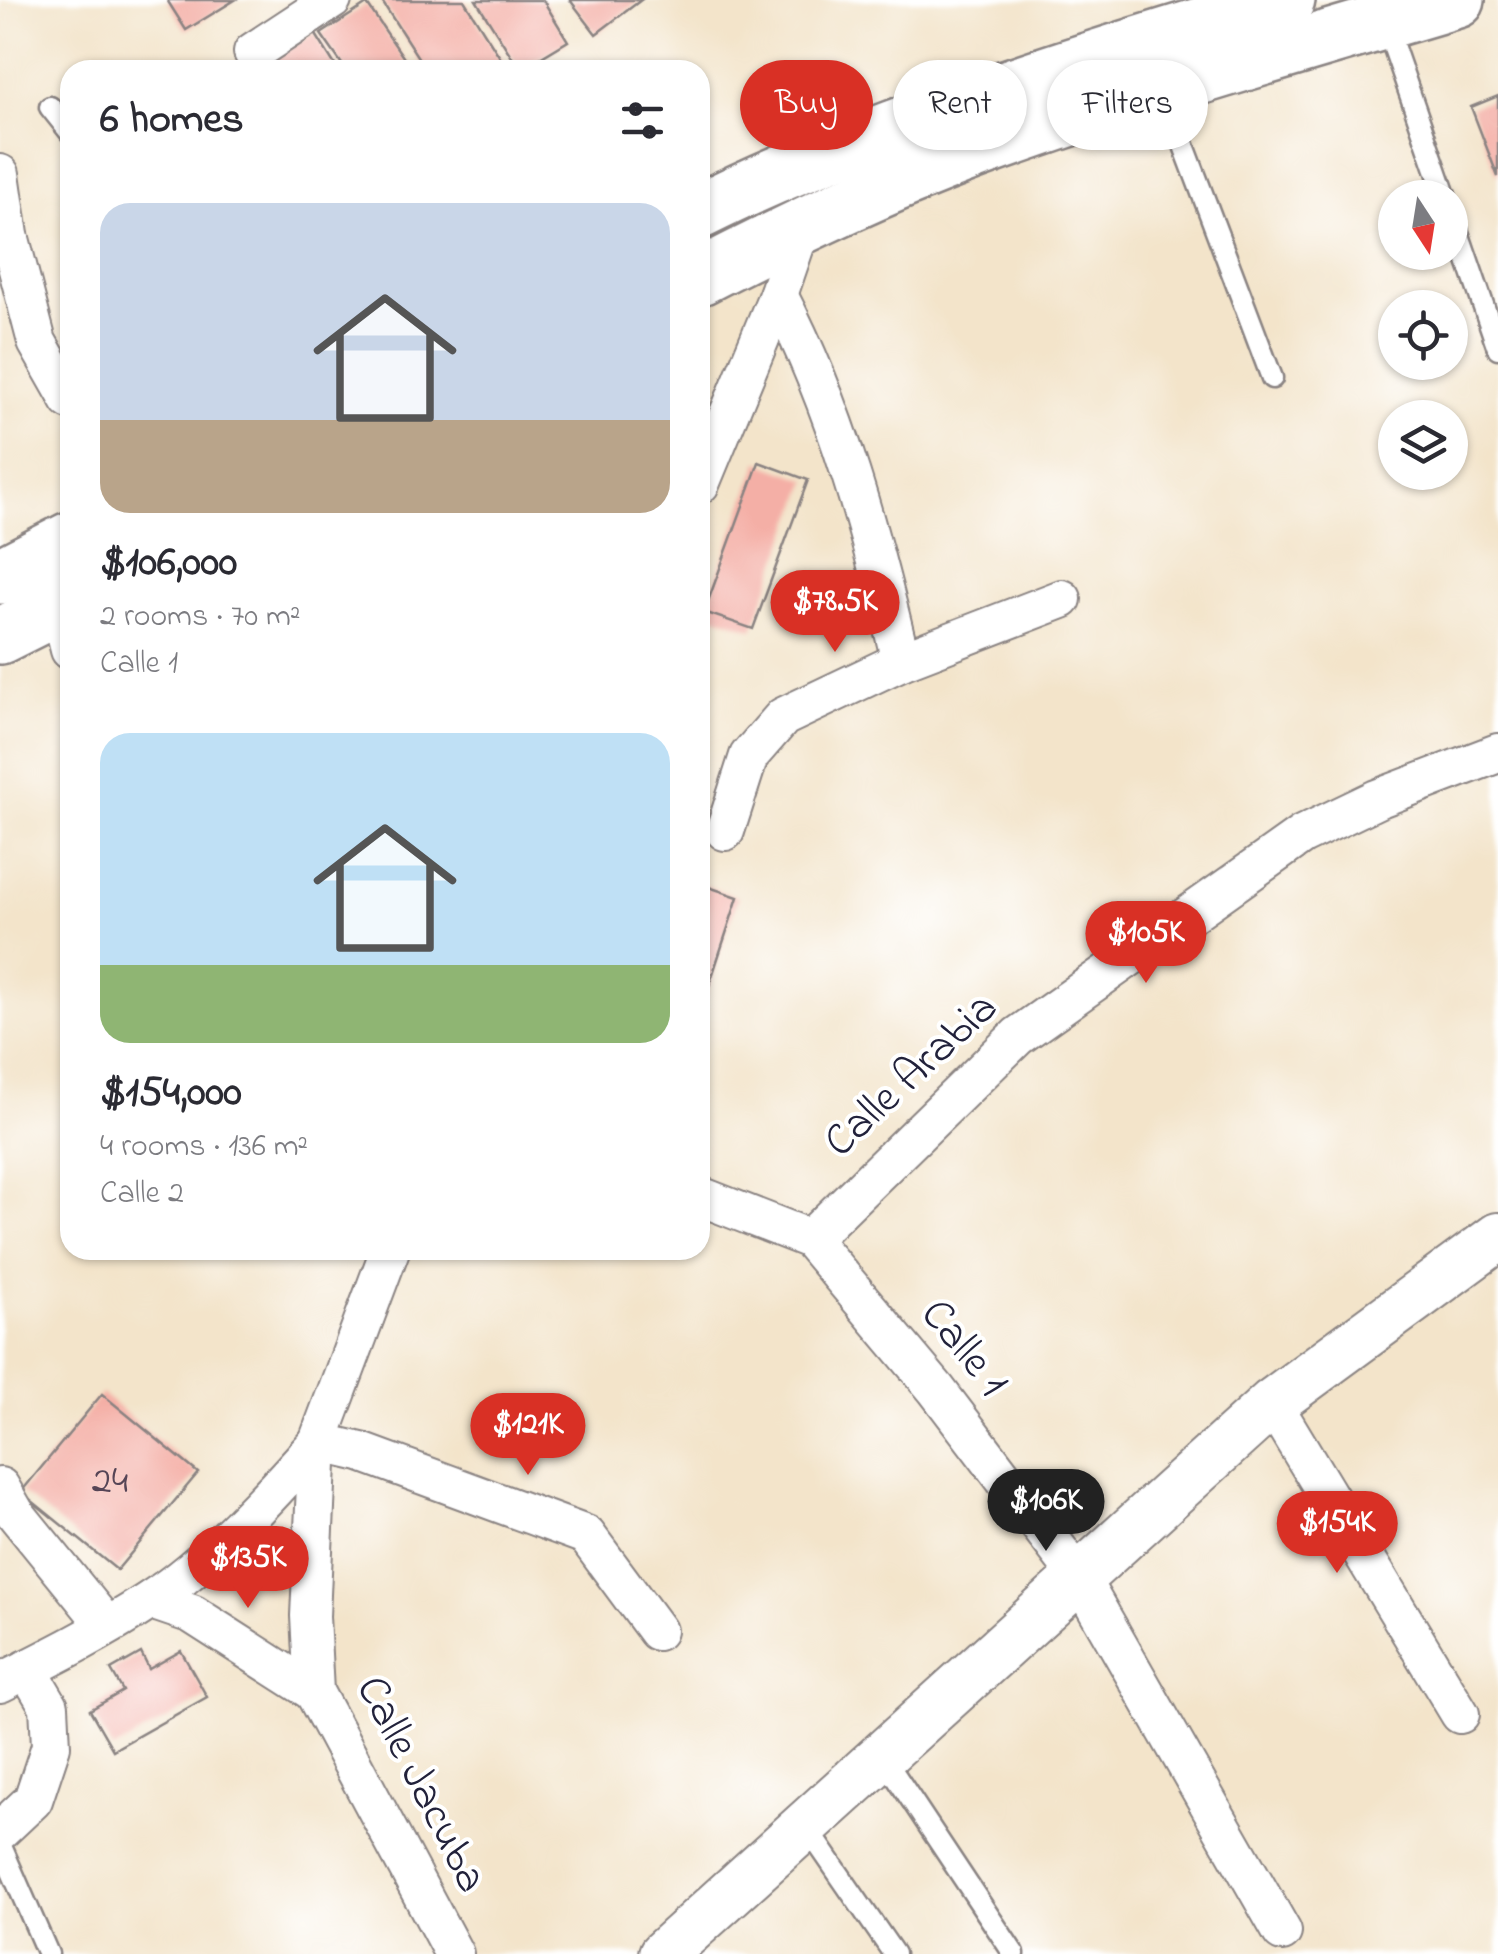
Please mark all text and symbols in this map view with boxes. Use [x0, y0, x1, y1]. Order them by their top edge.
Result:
chip: Buy [740, 60, 873, 150]
chip: Rent [893, 60, 1027, 150]
chip: Filters [1047, 60, 1208, 150]
text: 6 homes [100, 90, 244, 151]
icon: filters [615, 93, 670, 148]
north arrow [1378, 180, 1468, 270]
map controls [1378, 180, 1468, 490]
icon: home [295, 268, 475, 448]
button: locate [1378, 290, 1468, 380]
button: layers [1378, 400, 1468, 490]
text: $106,000 [100, 533, 237, 594]
pin: $78.5K [754, 570, 916, 655]
text: $78.5K [793, 579, 877, 626]
text: 2 rooms · 70 m² [100, 594, 300, 641]
text: Calle 1 [100, 641, 178, 688]
icon: home [295, 798, 475, 978]
pin: $105K [1076, 901, 1216, 986]
text: $105K [1107, 910, 1185, 957]
street label: Calle Arabia [810, 978, 1014, 1174]
text: $154,000 [100, 1063, 242, 1124]
text: 4 rooms · 136 m² [100, 1124, 308, 1171]
text: Calle 2 [100, 1171, 184, 1218]
street label: Calle 1 [903, 1286, 1023, 1412]
pin: $121K [458, 1393, 598, 1478]
text: $121K [492, 1402, 564, 1449]
house number: 24 [92, 1453, 128, 1512]
pin: $106K [976, 1469, 1116, 1554]
text: $106K [1010, 1478, 1082, 1525]
pin: $154K [1267, 1491, 1407, 1576]
text: $154K [1299, 1500, 1375, 1547]
pin: $135K [178, 1526, 318, 1611]
text: $135K [210, 1535, 286, 1582]
street label: Calle Jacuba [337, 1665, 503, 1905]

